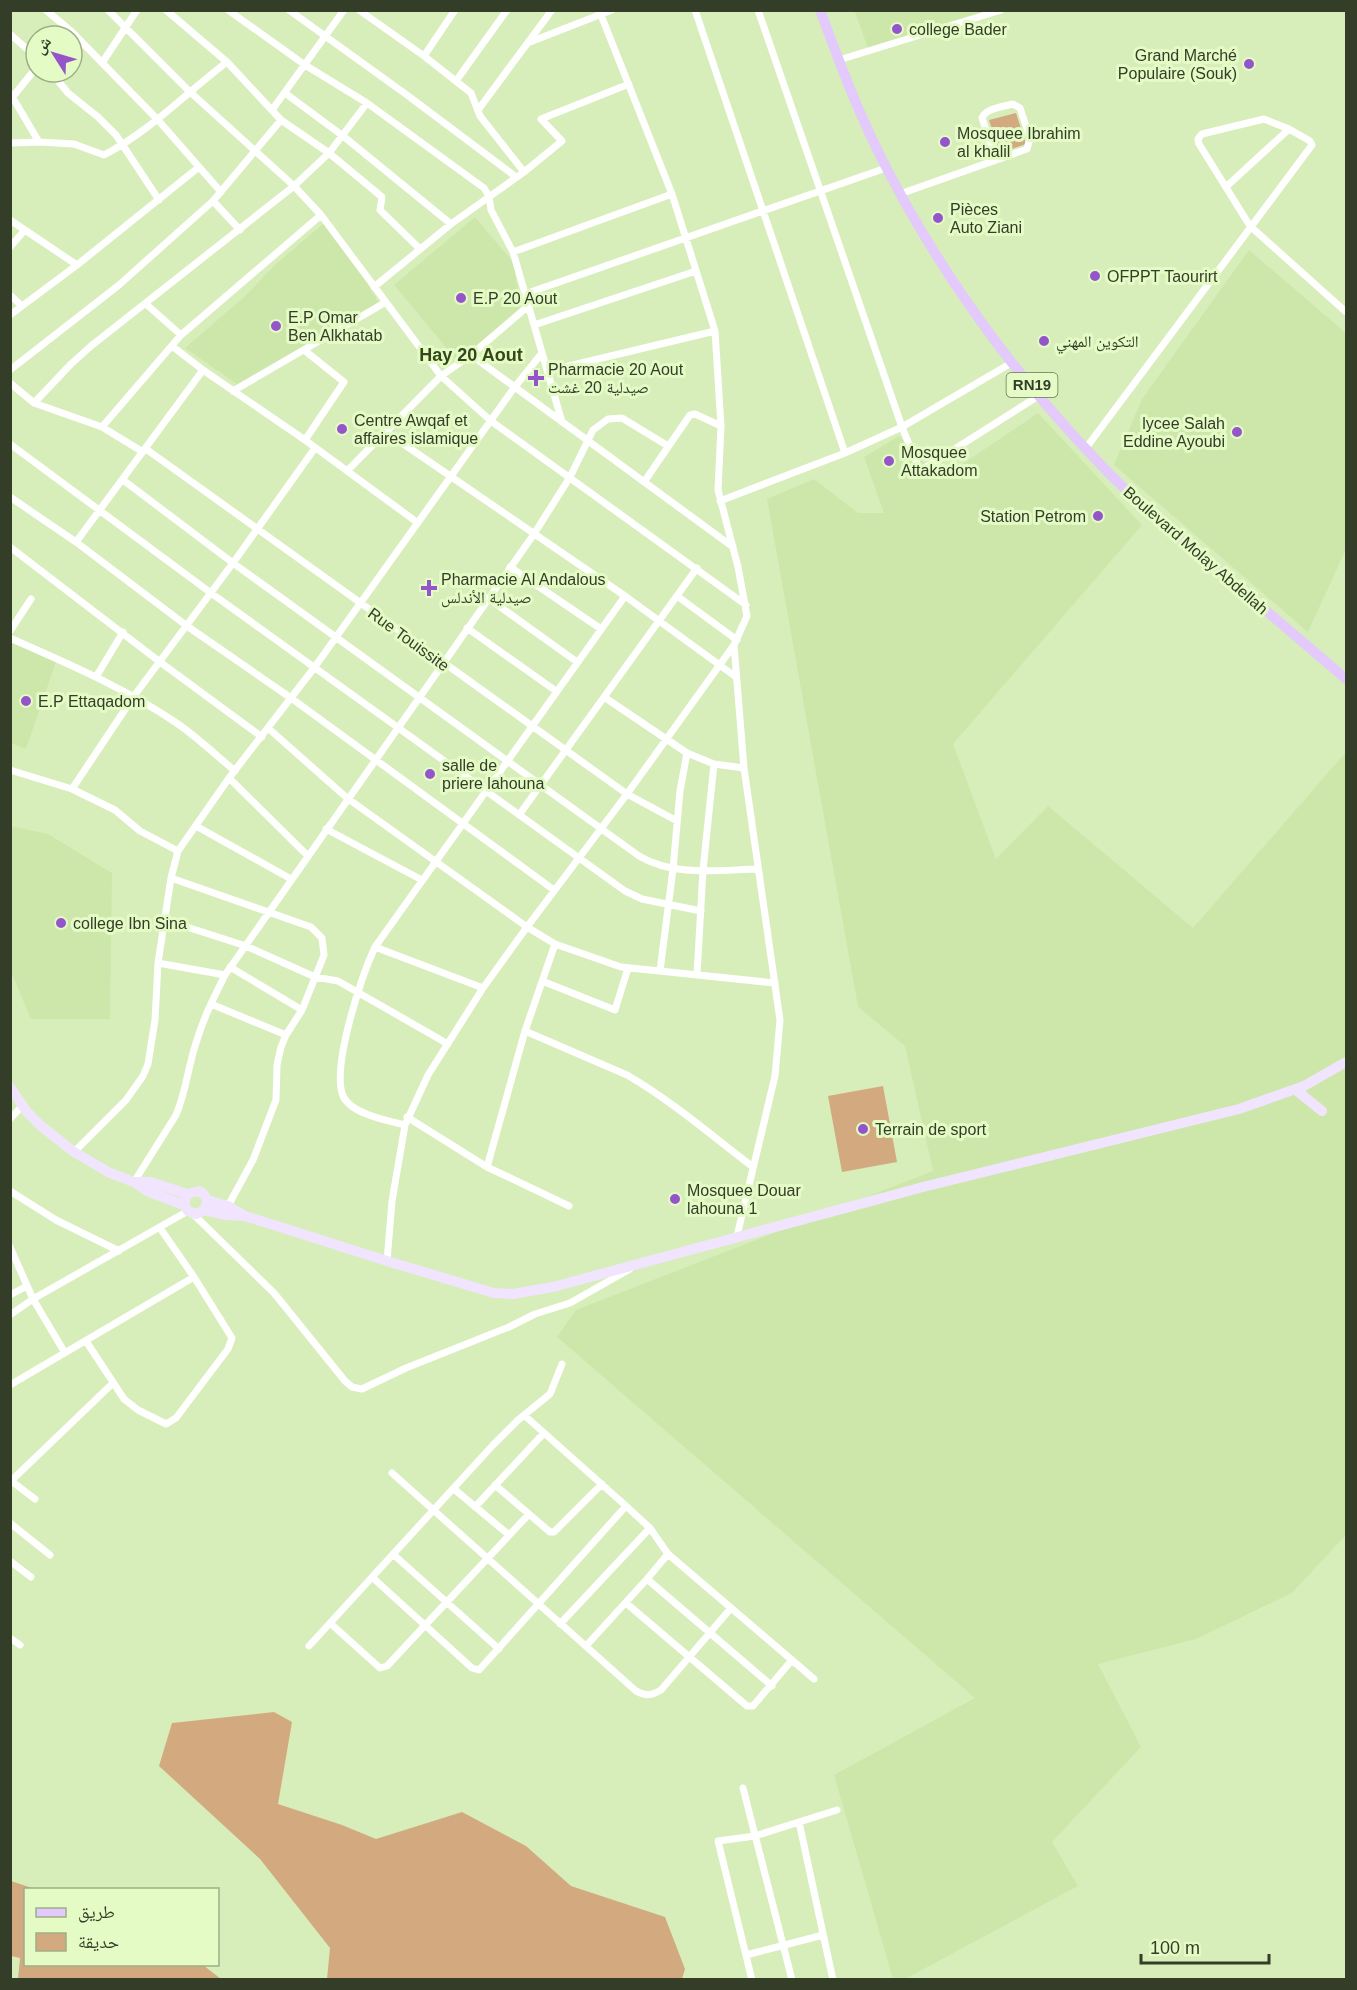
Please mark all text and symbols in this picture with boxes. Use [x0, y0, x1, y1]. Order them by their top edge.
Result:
place label: college Bader [909, 21, 1008, 38]
marker: college Bader [890, 22, 904, 36]
north arrow [24, 24, 84, 84]
text: ش [31, 33, 55, 58]
place label: Grand Marché Populaire (Souk) [1118, 47, 1237, 82]
marker: Grand Marché Populaire (Souk) [1242, 57, 1256, 71]
place label: Mosquee Ibrahim al khalil [957, 125, 1081, 160]
marker: Mosquee Ibrahim al khalil [938, 135, 952, 149]
place label: Pièces Auto Ziani [950, 201, 1022, 236]
marker: Pièces Auto Ziani [931, 211, 945, 225]
place label: OFPPT Taourirt [1107, 268, 1218, 285]
marker: OFPPT Taourirt [1088, 269, 1102, 283]
place label: E.P 20 Aout [473, 290, 558, 307]
marker: E.P 20 Aout [454, 291, 468, 305]
place label: E.P Omar Ben Alkhatab [288, 309, 382, 344]
marker: E.P Omar Ben Alkhatab [269, 319, 283, 333]
place label: التكوين المهني [1056, 333, 1139, 354]
marker: التكوين المهني [1037, 334, 1051, 348]
district label: Hay 20 Aout [419, 345, 523, 365]
place label: Pharmacie 20 Aout صيدلية 20 غشت [548, 361, 684, 396]
marker: Pharmacie 20 Aout صيدلية 20 غشت [529, 371, 543, 385]
road number: RN19 [1006, 373, 1058, 397]
place label: Centre Awqaf et affaires islamique [354, 412, 478, 447]
place label: lycee Salah Eddine Ayoubi [1123, 415, 1225, 450]
marker: Centre Awqaf et affaires islamique [335, 422, 349, 436]
marker: lycee Salah Eddine Ayoubi [1230, 425, 1244, 439]
place label: Mosquee Attakadom [901, 444, 977, 479]
marker: Mosquee Attakadom [882, 454, 896, 468]
street label: Boulevard Molay Abdellah [1120, 483, 1271, 617]
place label: Station Petrom [980, 508, 1086, 525]
marker: Station Petrom [1091, 509, 1105, 523]
place label: Pharmacie Al Andalous صيدلية الأندلس [441, 571, 606, 608]
marker: Pharmacie Al Andalous صيدلية الأندلس [422, 581, 436, 595]
street label: Rue Touissite [365, 604, 453, 674]
place label: E.P Ettaqadom [38, 693, 145, 710]
marker: E.P Ettaqadom [19, 694, 33, 708]
place label: salle de priere lahouna [442, 757, 544, 792]
marker: salle de priere lahouna [423, 767, 437, 781]
place label: college Ibn Sina [73, 915, 187, 932]
marker: college Ibn Sina [54, 916, 68, 930]
place label: Terrain de sport [875, 1121, 987, 1138]
marker: Terrain de sport [856, 1122, 870, 1136]
place label: Mosquee Douar lahouna 1 [687, 1182, 802, 1217]
marker: Mosquee Douar lahouna 1 [668, 1192, 682, 1206]
legend [24, 1888, 219, 1966]
text: طريق [78, 1902, 115, 1923]
scale bar [1141, 1927, 1268, 1965]
text: حديقة [78, 1932, 119, 1952]
text: 100 m [1150, 1938, 1200, 1958]

